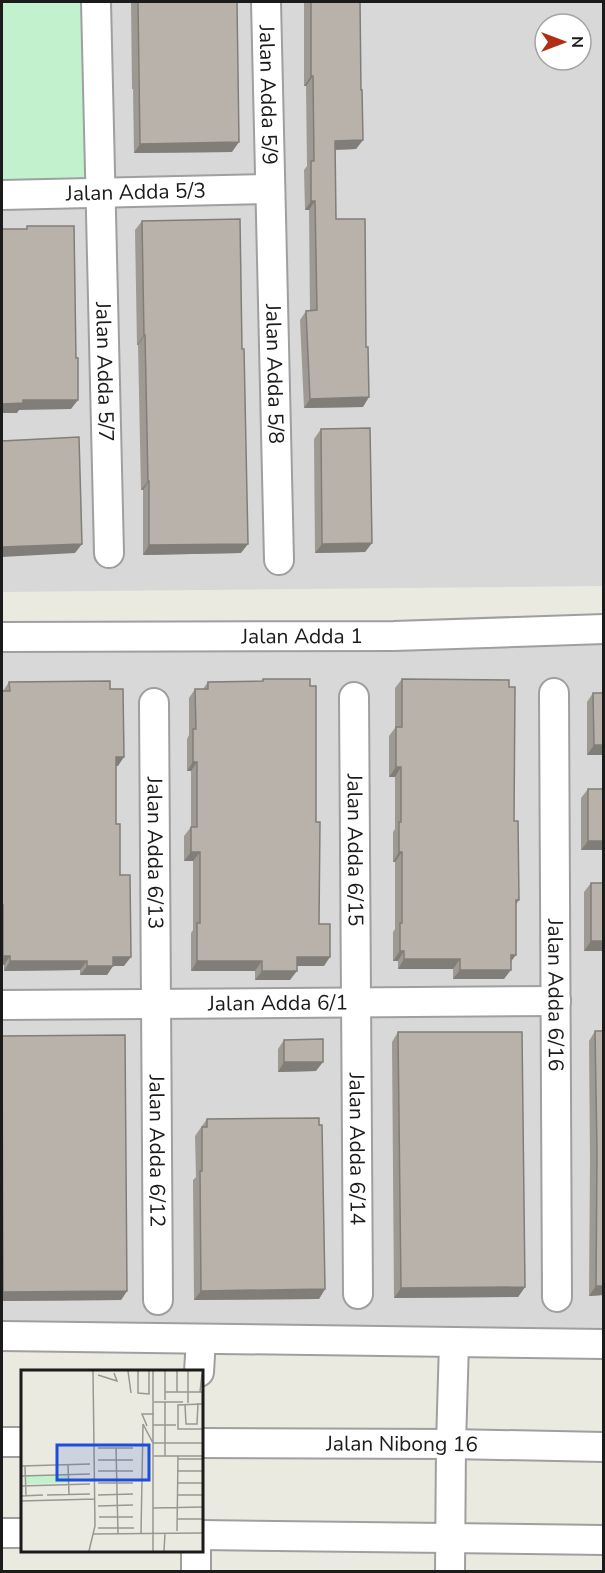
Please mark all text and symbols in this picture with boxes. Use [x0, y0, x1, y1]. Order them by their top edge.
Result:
north arrow [533, 12, 593, 72]
street label: Jalan Adda 5/9 [253, 24, 284, 165]
text: N [566, 36, 588, 48]
street label: Jalan Adda 5/3 [65, 176, 206, 208]
street label: Jalan Adda 5/7 [89, 301, 120, 442]
street label: Jalan Adda 5/8 [259, 303, 290, 444]
street label: Jalan Adda 1 [240, 622, 363, 650]
street label: Jalan Adda 6/15 [341, 773, 370, 926]
street label: Jalan Adda 6/13 [140, 776, 170, 929]
street label: Jalan Adda 6/16 [541, 918, 570, 1071]
street label: Jalan Adda 6/1 [207, 989, 348, 1018]
street label: Jalan Adda 6/14 [343, 1072, 372, 1225]
street label: Jalan Adda 6/12 [142, 1074, 172, 1227]
inset map [21, 1370, 202, 1552]
street label: Jalan Nibong 16 [325, 1429, 478, 1459]

